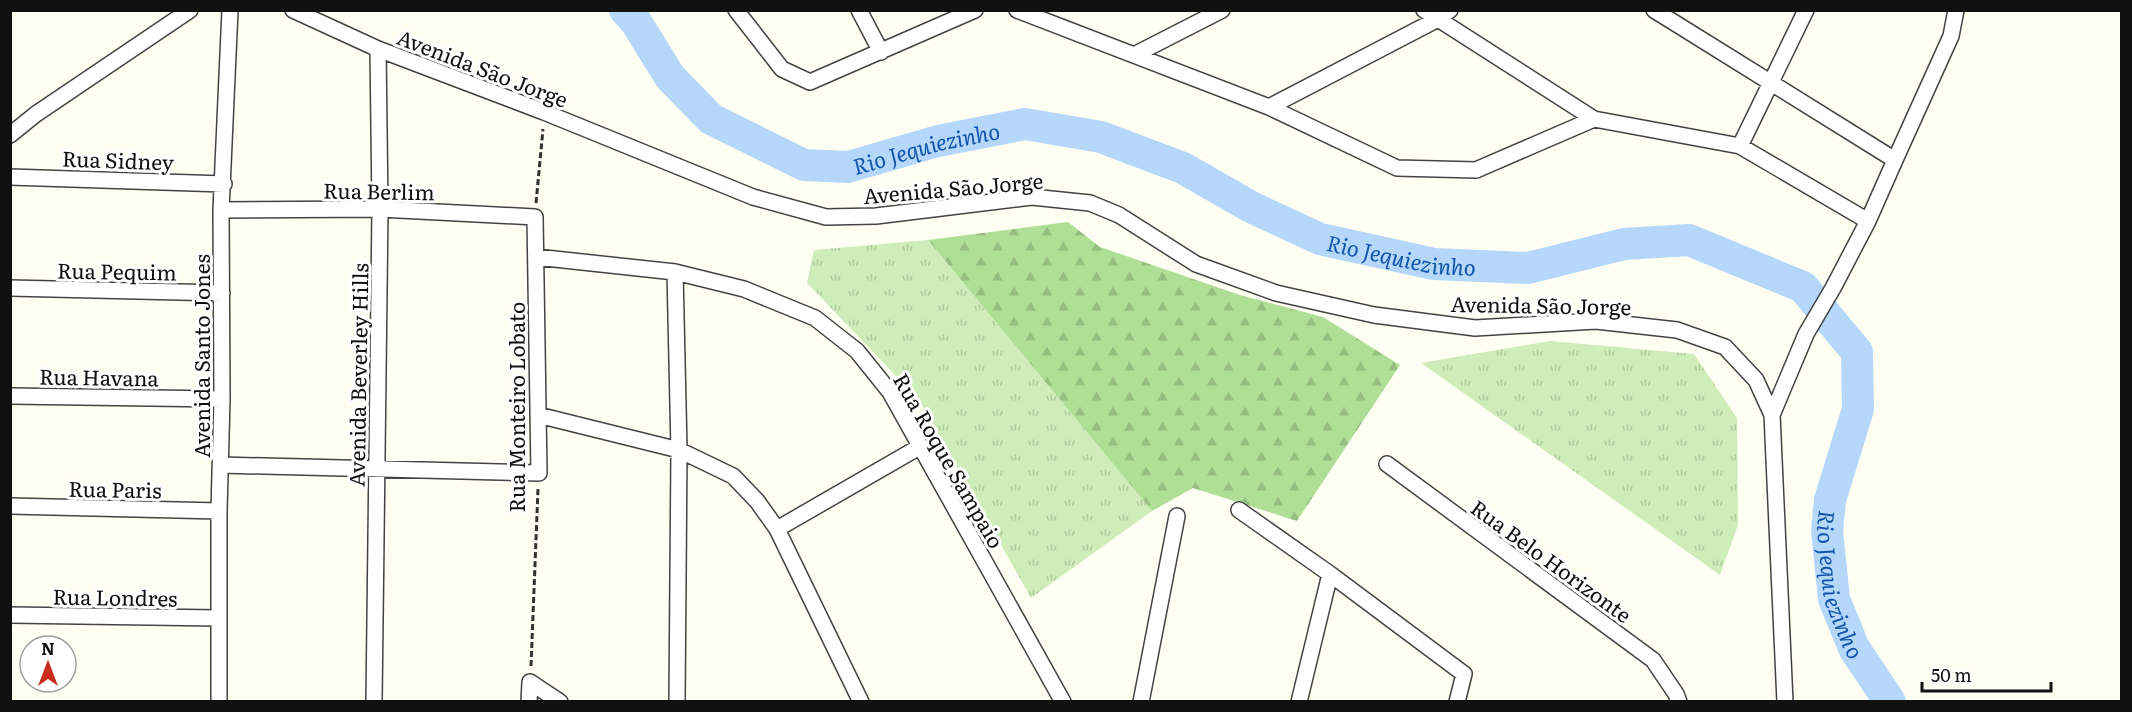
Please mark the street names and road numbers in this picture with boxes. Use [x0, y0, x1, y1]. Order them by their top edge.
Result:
street label: Avenida São Jorge [393, 20, 573, 114]
street label: Rua Sidney [62, 142, 175, 176]
street label: Avenida São Jorge [862, 164, 1044, 210]
street label: Rua Berlim [323, 174, 435, 206]
street label: Rua Pequim [57, 253, 177, 287]
street label: Avenida Santo Jones [185, 254, 216, 458]
street label: Avenida Beverley Hills [340, 263, 374, 487]
street label: Avenida São Jorge [1450, 287, 1632, 321]
street label: Rua Monteiro Lobato [500, 302, 531, 512]
street label: Rua Havana [39, 359, 160, 393]
street label: Rua Roque Sampaio [887, 367, 1013, 553]
street label: Rua Paris [68, 472, 162, 504]
street label: Rua Belo Horizonte [1465, 491, 1639, 629]
street label: Rua Londres [52, 579, 178, 613]

